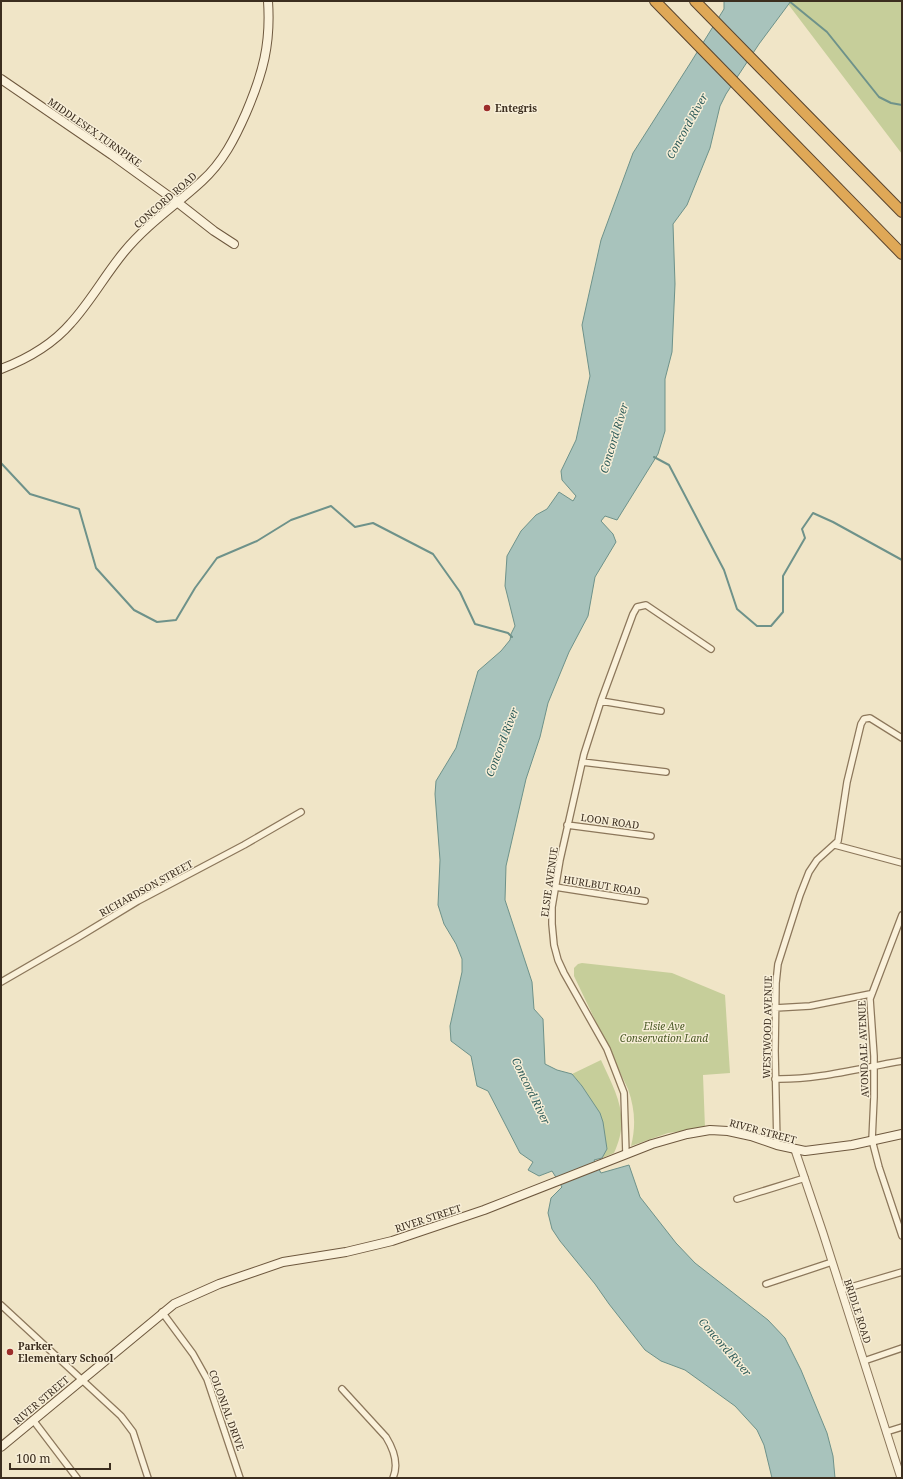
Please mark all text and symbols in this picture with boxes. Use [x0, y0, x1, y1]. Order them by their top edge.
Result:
water label: Concord River [662, 90, 711, 161]
street label: MIDDLESEX TURNPIKE [45, 94, 145, 170]
place label: Entegris [495, 101, 537, 115]
marker: Entegris [482, 103, 492, 113]
street label: CONCORD ROAD [131, 169, 199, 231]
water label: Concord River [596, 400, 632, 475]
water label: Concord River [481, 704, 522, 778]
street label: LOON ROAD [580, 810, 640, 832]
street label: ELSIE AVENUE [537, 846, 561, 918]
street label: RICHARDSON STREET [97, 856, 195, 920]
street label: HURLBUT ROAD [562, 872, 642, 898]
street label: WESTWOOD AVENUE [759, 975, 775, 1079]
street label: AVONDALE AVENUE [854, 1000, 872, 1098]
park label: Elsie Ave Conservation Land [620, 1019, 708, 1045]
water label: Concord River [509, 1055, 555, 1128]
street label: RIVER STREET [728, 1115, 798, 1147]
street label: RIVER STREET [393, 1201, 463, 1235]
street label: BRIDLE ROAD [841, 1277, 875, 1345]
water label: Concord River [696, 1314, 755, 1380]
place label: Parker Elementary School [18, 1339, 114, 1365]
marker: Parker Elementary School [5, 1347, 15, 1357]
street label: COLONIAL DRIVE [206, 1368, 248, 1452]
street label: RIVER STREET [10, 1372, 72, 1428]
scale bar [10, 1445, 110, 1471]
text: 100 m [16, 1450, 51, 1467]

